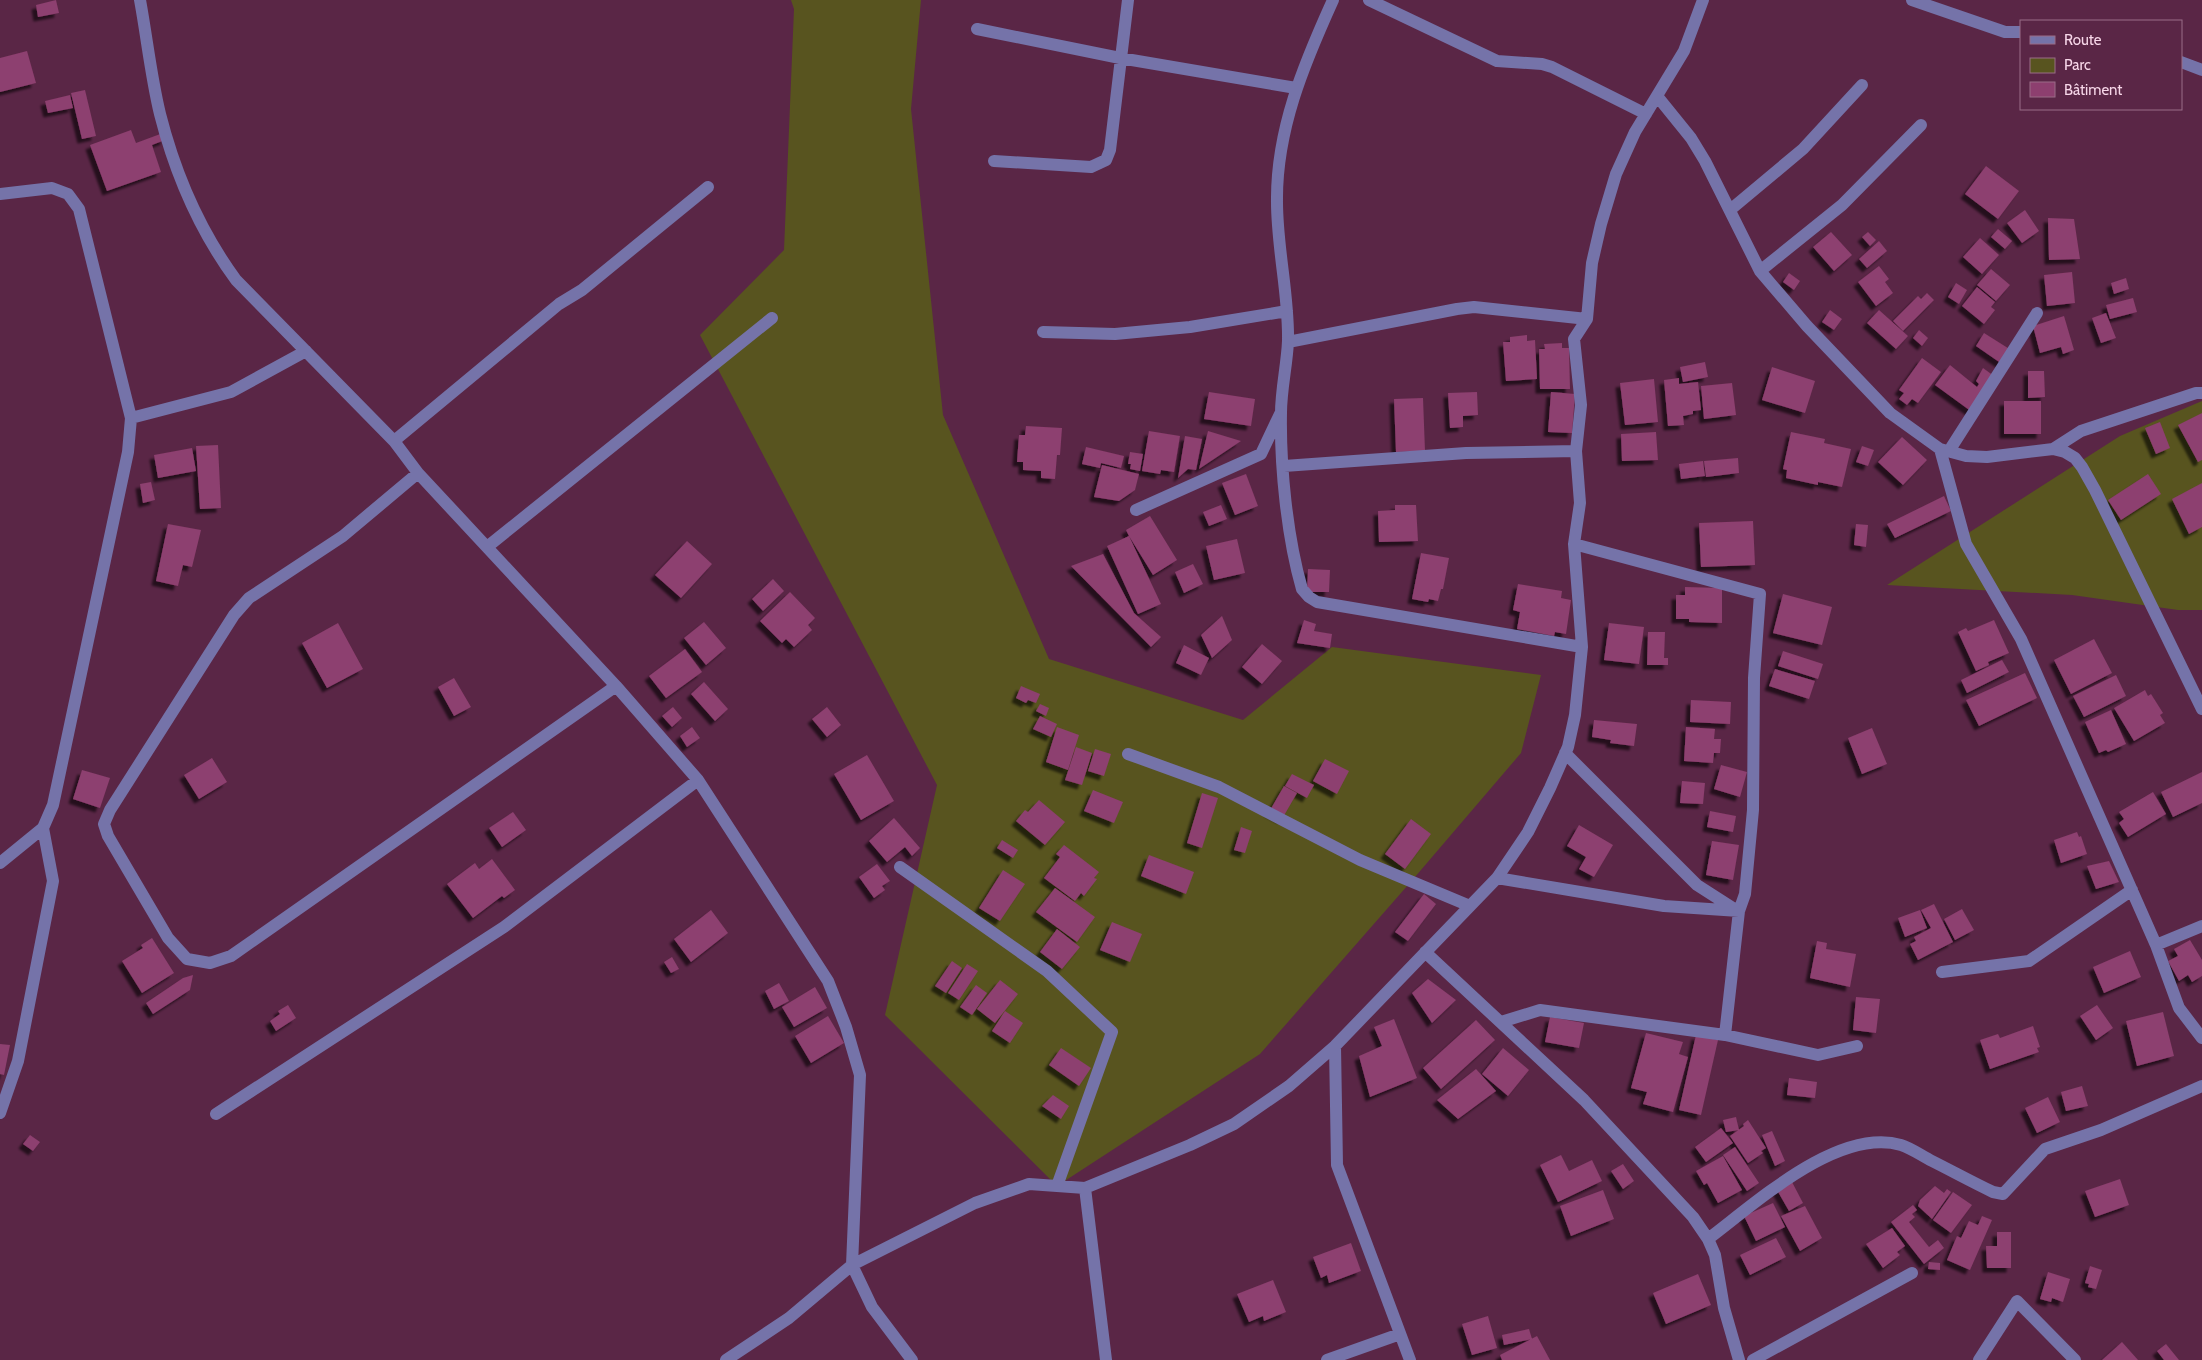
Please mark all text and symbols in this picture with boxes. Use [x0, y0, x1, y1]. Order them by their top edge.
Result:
legend [2020, 20, 2182, 110]
text: Route [2064, 31, 2102, 49]
text: Parc [2064, 56, 2091, 74]
text: Bâtiment [2064, 81, 2122, 99]

